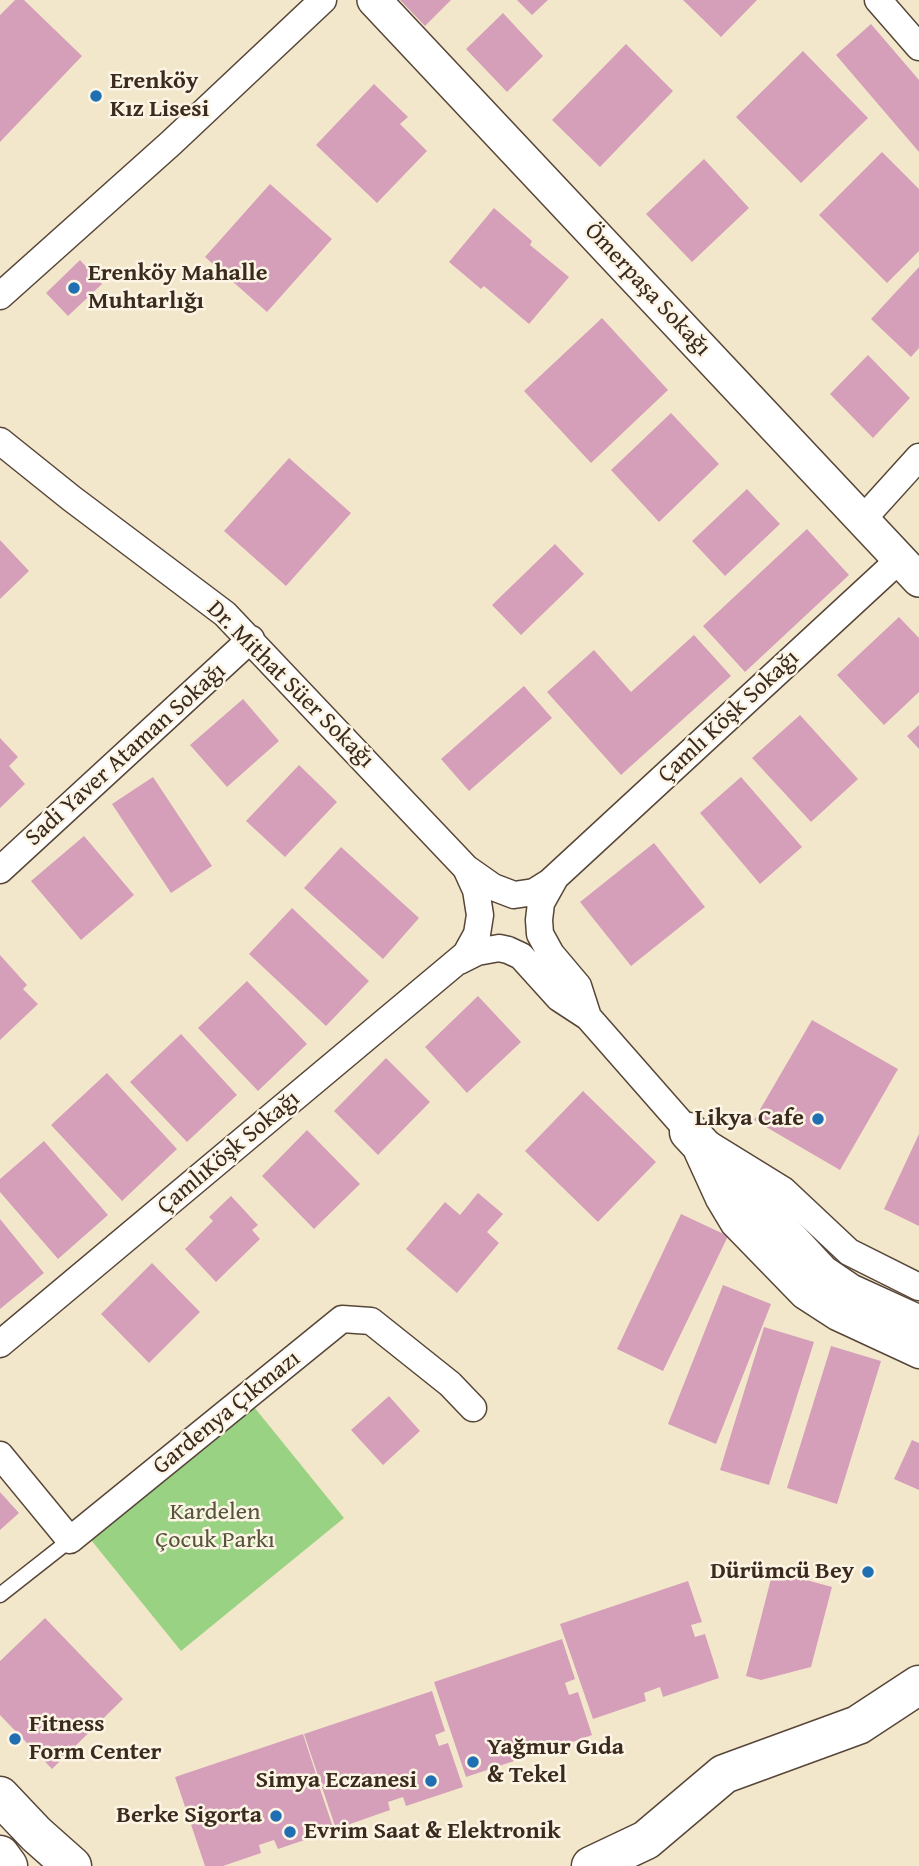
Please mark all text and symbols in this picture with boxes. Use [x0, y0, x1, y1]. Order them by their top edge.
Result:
place label: Erenköy Kız Lisesi [110, 68, 209, 124]
marker: Erenköy Kız Lisesi [88, 88, 104, 104]
street label: Ömerpaşa Sokağı [578, 217, 716, 363]
place label: Erenköy Mahalle Muhtarlığı [88, 260, 268, 316]
marker: Erenköy Mahalle Muhtarlığı [66, 280, 82, 296]
street label: Dr. Mithat Süer Sokağı [200, 595, 380, 775]
street label: Çamlı Köşk Sokağı [652, 644, 806, 790]
street label: Sadi Yaver Ataman Sokağı [20, 657, 232, 853]
street label: ÇamlıKöşk Sokağı [152, 1085, 306, 1221]
place label: Likya Cafe [695, 1105, 804, 1133]
marker: Likya Cafe [810, 1111, 826, 1127]
street label: Gardenya Çıkmazı [148, 1345, 306, 1481]
park label: Kardelen Çocuk Parkı [155, 1499, 275, 1555]
place label: Dürümcü Bey [710, 1558, 854, 1586]
marker: Dürümcü Bey [860, 1564, 876, 1580]
place label: Fitness Form Center [29, 1711, 162, 1767]
marker: Fitness Form Center [7, 1731, 23, 1747]
place label: Yağmur Gıda & Tekel [487, 1734, 624, 1790]
marker: Yağmur Gıda & Tekel [465, 1754, 481, 1770]
place label: Simya Eczanesi [255, 1767, 417, 1795]
marker: Simya Eczanesi [423, 1773, 439, 1789]
place label: Berke Sigorta [116, 1802, 262, 1830]
marker: Berke Sigorta [268, 1808, 284, 1824]
place label: Evrim Saat & Elektronik [304, 1818, 561, 1846]
marker: Evrim Saat & Elektronik [282, 1824, 298, 1840]

